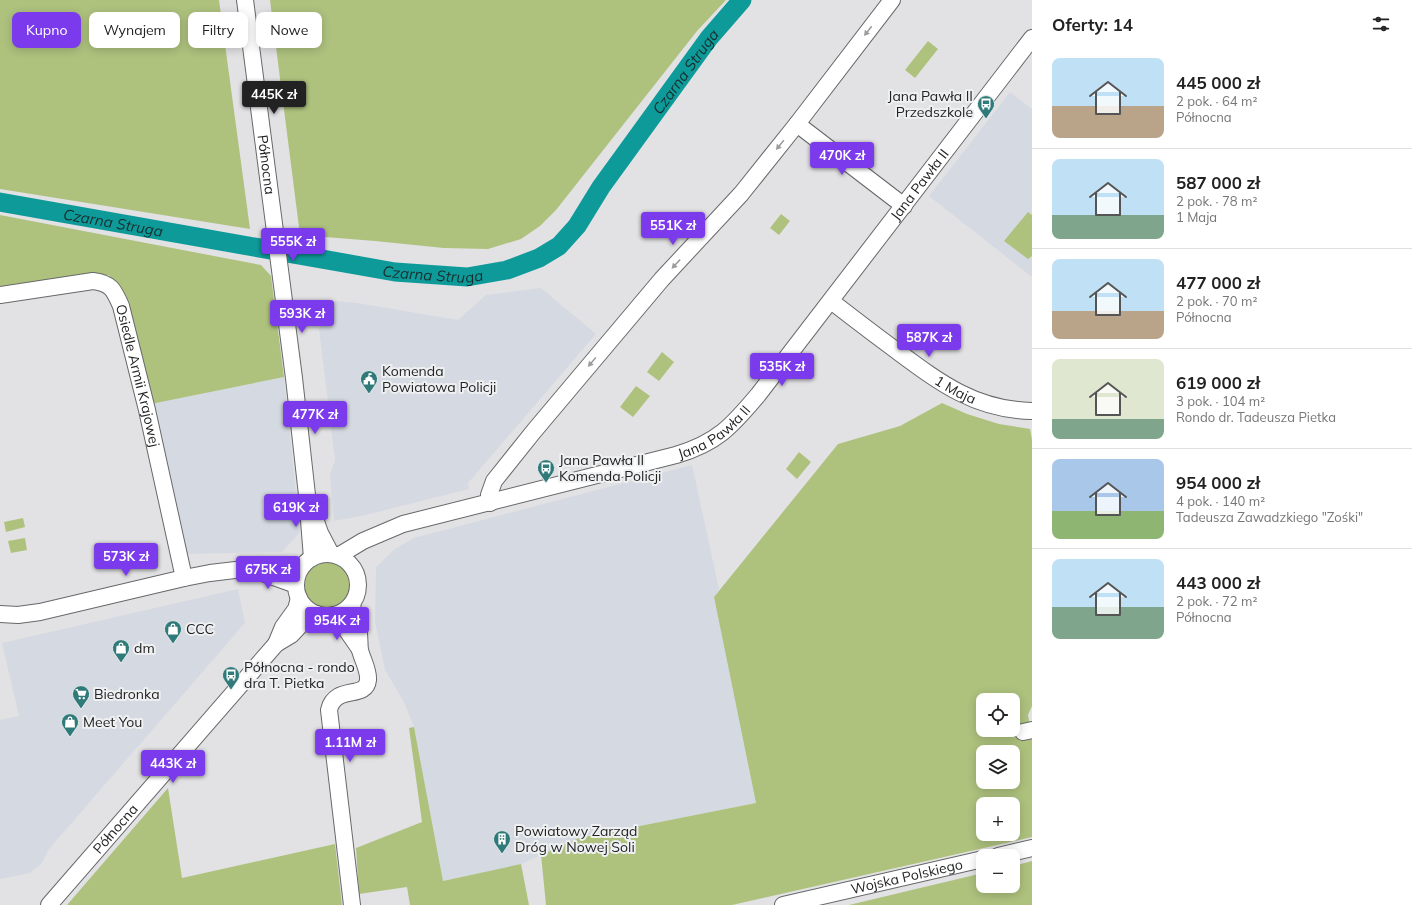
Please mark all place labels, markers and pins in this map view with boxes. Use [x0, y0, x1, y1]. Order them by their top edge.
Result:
pin: 445K zł [237, 81, 311, 115]
place label: Jana Pawła II Przedszkole [888, 87, 973, 121]
bus stop icon: Jana Pawła II Przedszkole [976, 94, 996, 119]
pin: 470K zł [805, 142, 879, 176]
pin: 551K zł [636, 212, 710, 246]
pin: 555K zł [256, 228, 330, 262]
pin: 593K zł [265, 300, 339, 334]
pin: 587K zł [892, 324, 966, 358]
pin: 535K zł [745, 353, 819, 387]
place label: Komenda Powiatowa Policji [382, 362, 496, 396]
public building icon: Komenda Powiatowa Policji [359, 369, 379, 394]
pin: 477K zł [278, 401, 352, 435]
place label: Jana Pawła II Komenda Policji [559, 451, 661, 485]
bus stop icon: Jana Pawła II Komenda Policji [536, 458, 556, 483]
pin: 619K zł [259, 494, 333, 528]
pin: 573K zł [89, 543, 163, 577]
pin: 675K zł [231, 556, 305, 590]
pin: 954K zł [300, 607, 374, 641]
shop icon: CCC [163, 619, 183, 644]
place label: CCC [186, 620, 214, 638]
shop icon: dm [111, 638, 131, 663]
place label: dm [134, 639, 155, 657]
place label: Północna - rondo dra T. Pietka [244, 658, 355, 692]
bus stop icon: Północna - rondo dra T. Pietka [221, 665, 241, 690]
supermarket icon: Biedronka [71, 684, 91, 709]
place label: Biedronka [94, 685, 160, 703]
shop icon: Meet You [60, 712, 80, 737]
place label: Meet You [83, 713, 142, 731]
pin: 1.11M zł [309, 729, 391, 763]
pin: 443K zł [136, 750, 210, 784]
place label: Powiatowy Zarząd Dróg w Nowej Soli [515, 822, 637, 856]
building icon: Powiatowy Zarząd Dróg w Nowej Soli [492, 829, 512, 854]

